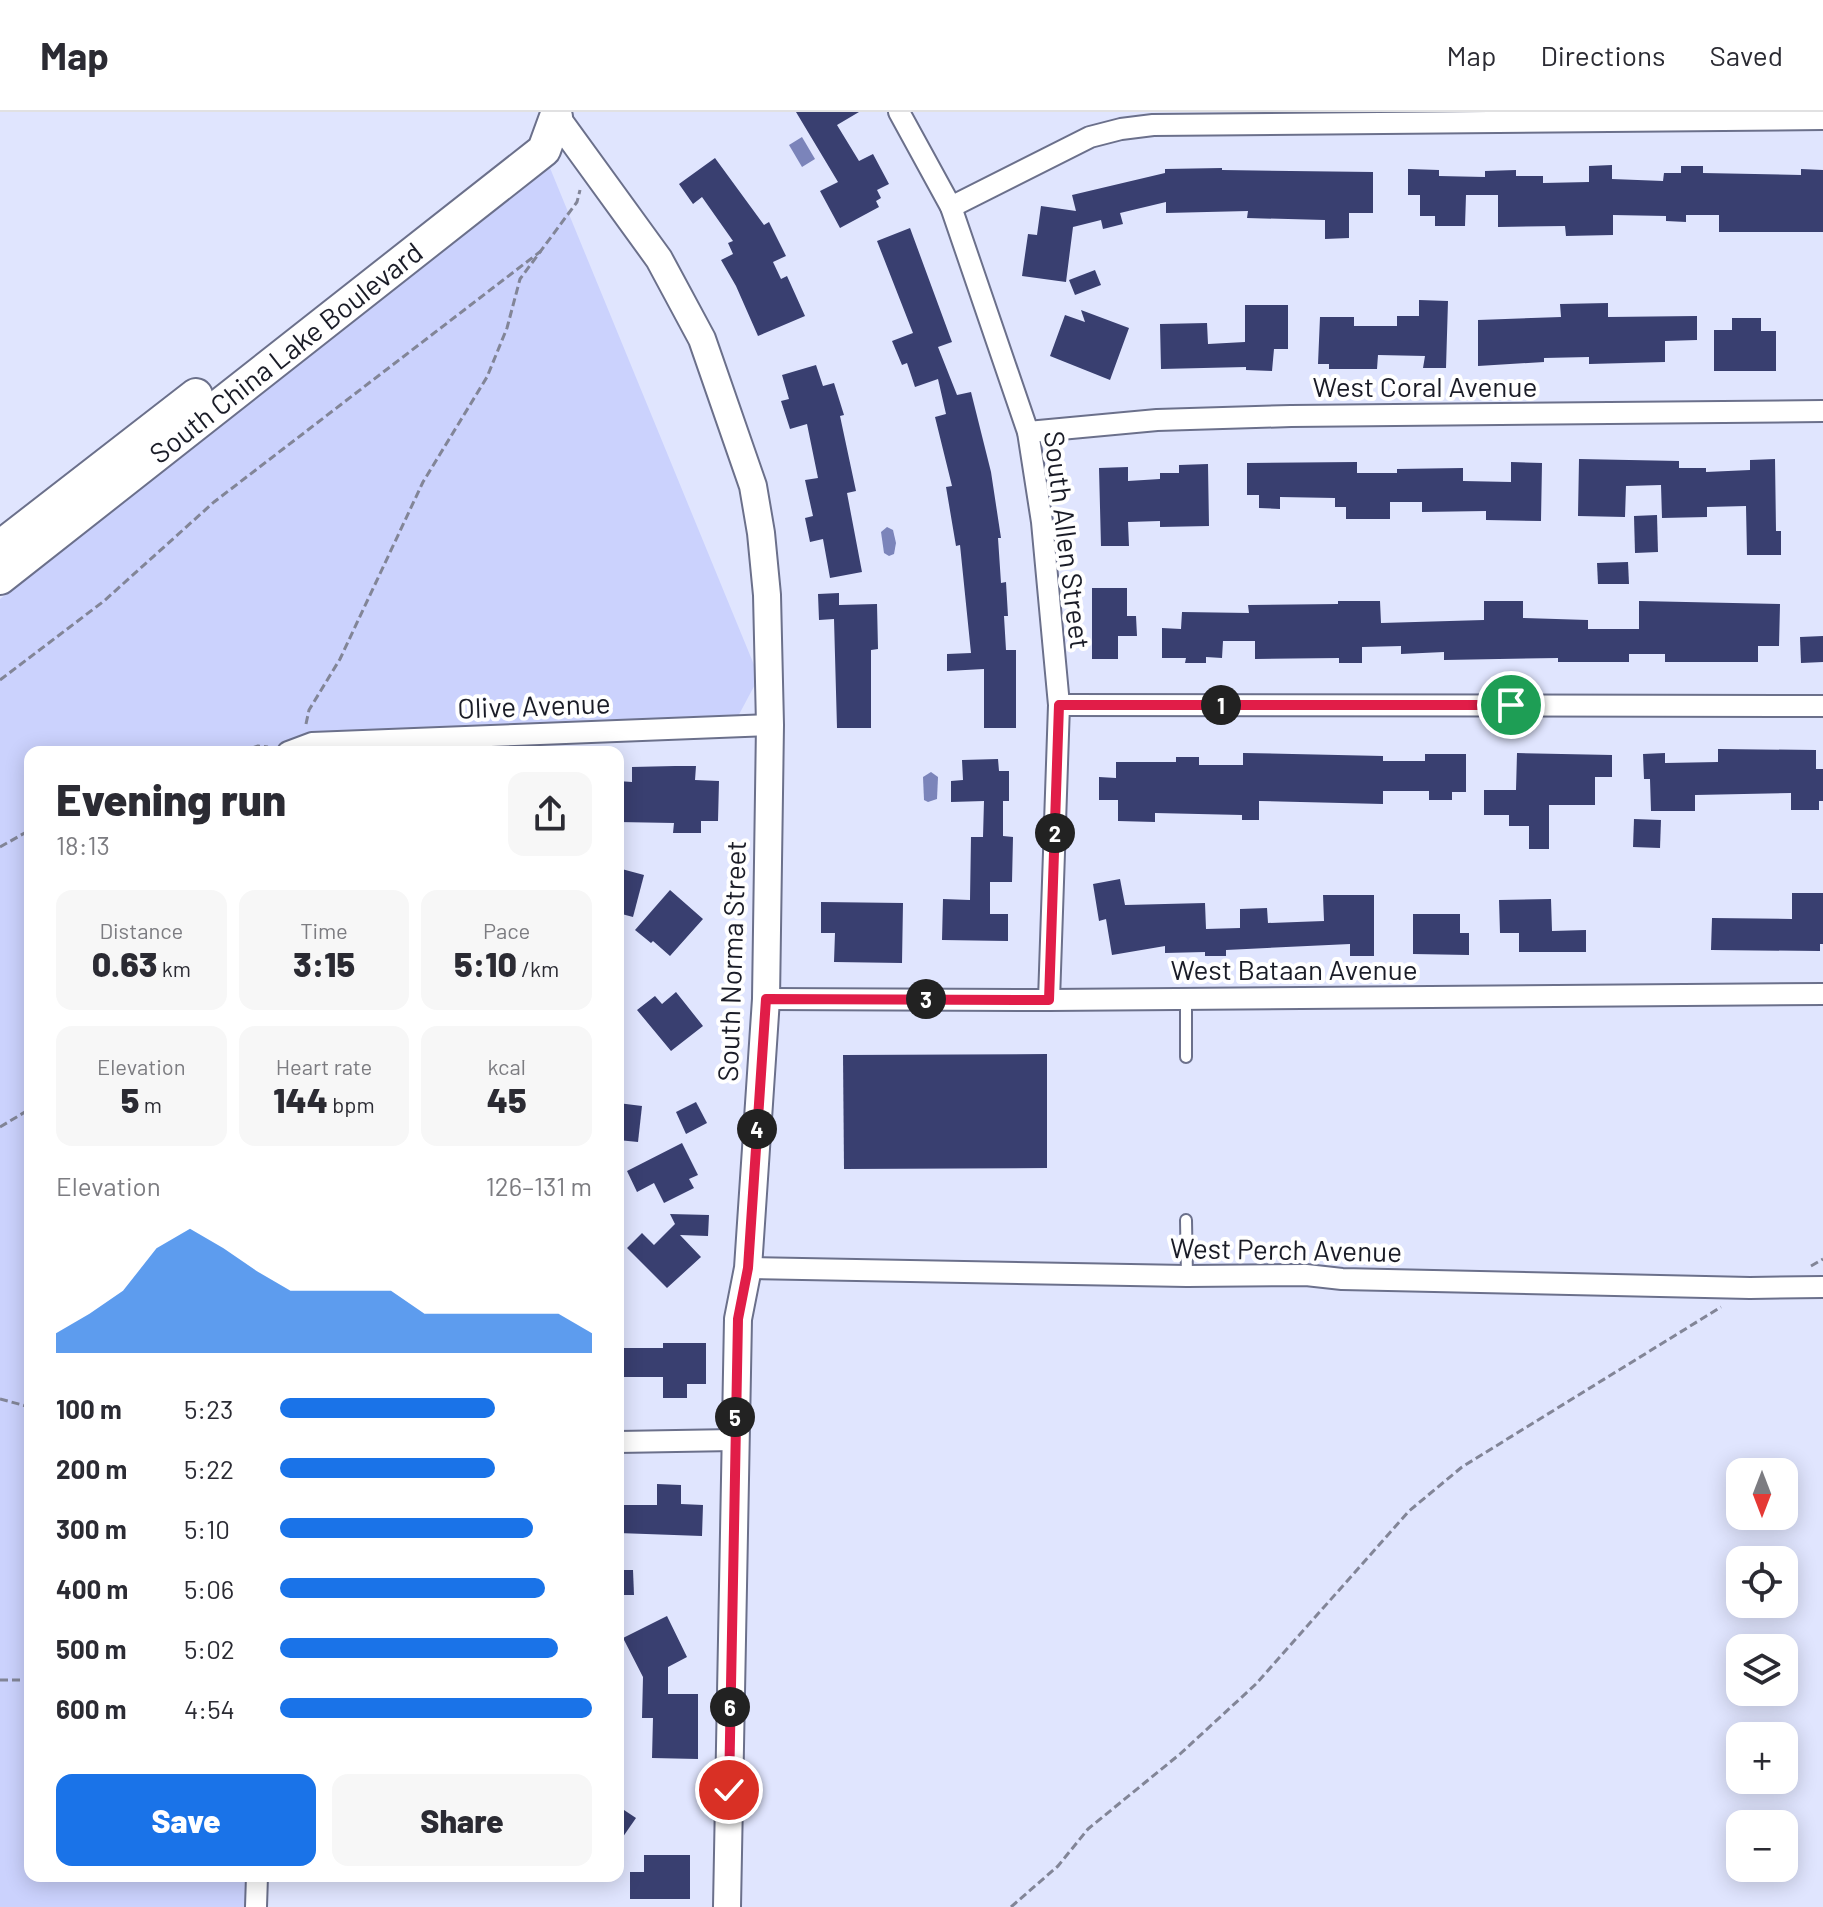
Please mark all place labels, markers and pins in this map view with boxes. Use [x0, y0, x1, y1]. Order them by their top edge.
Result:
pin [1477, 671, 1545, 739]
pin: 1 [1201, 685, 1241, 725]
pin: 2 [1035, 813, 1075, 853]
pin: 3 [906, 979, 946, 1019]
pin: 4 [737, 1109, 777, 1149]
pin: 5 [715, 1397, 755, 1437]
pin: 6 [710, 1687, 750, 1727]
pin [695, 1756, 763, 1824]

